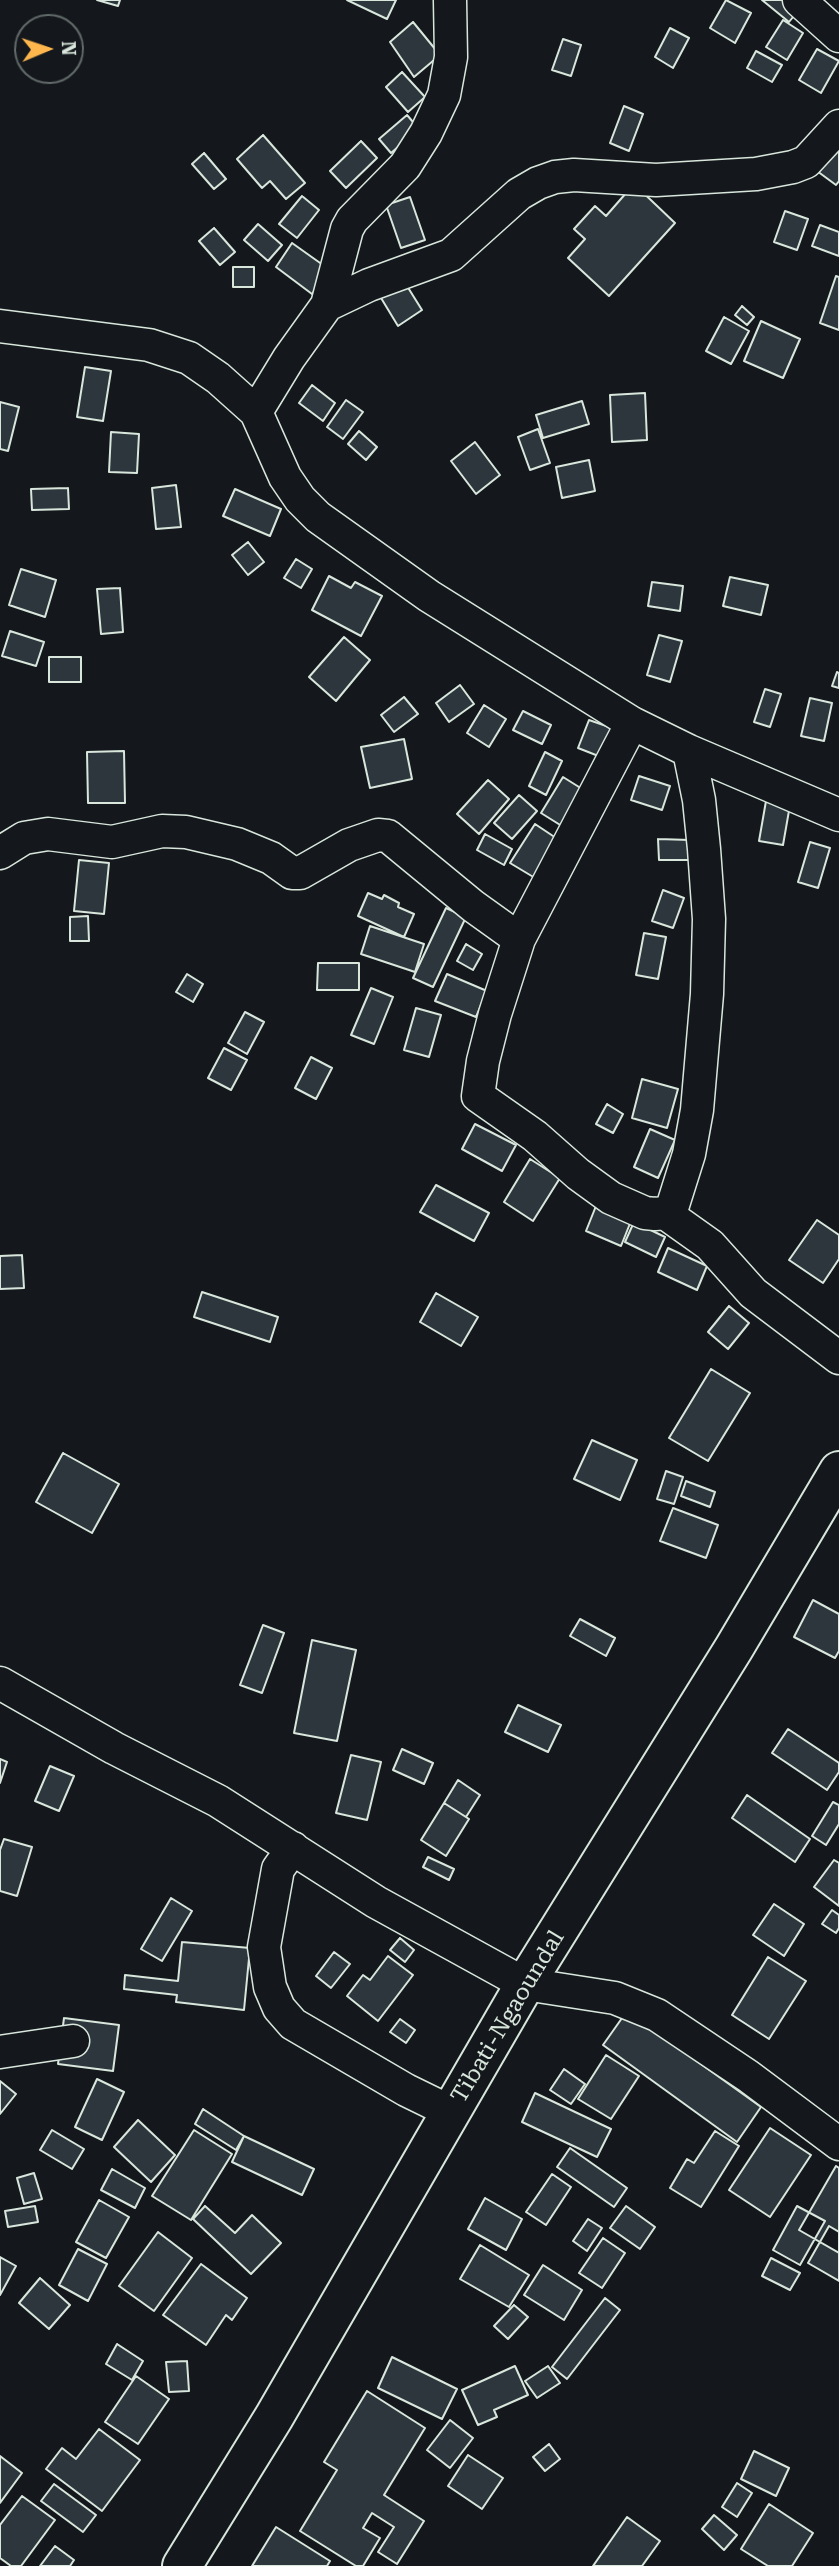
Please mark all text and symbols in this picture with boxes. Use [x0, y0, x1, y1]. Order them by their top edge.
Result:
north arrow [14, 14, 84, 84]
text: N [57, 41, 80, 56]
street label: Tibati-Ngaoundal [446, 1926, 570, 2108]

